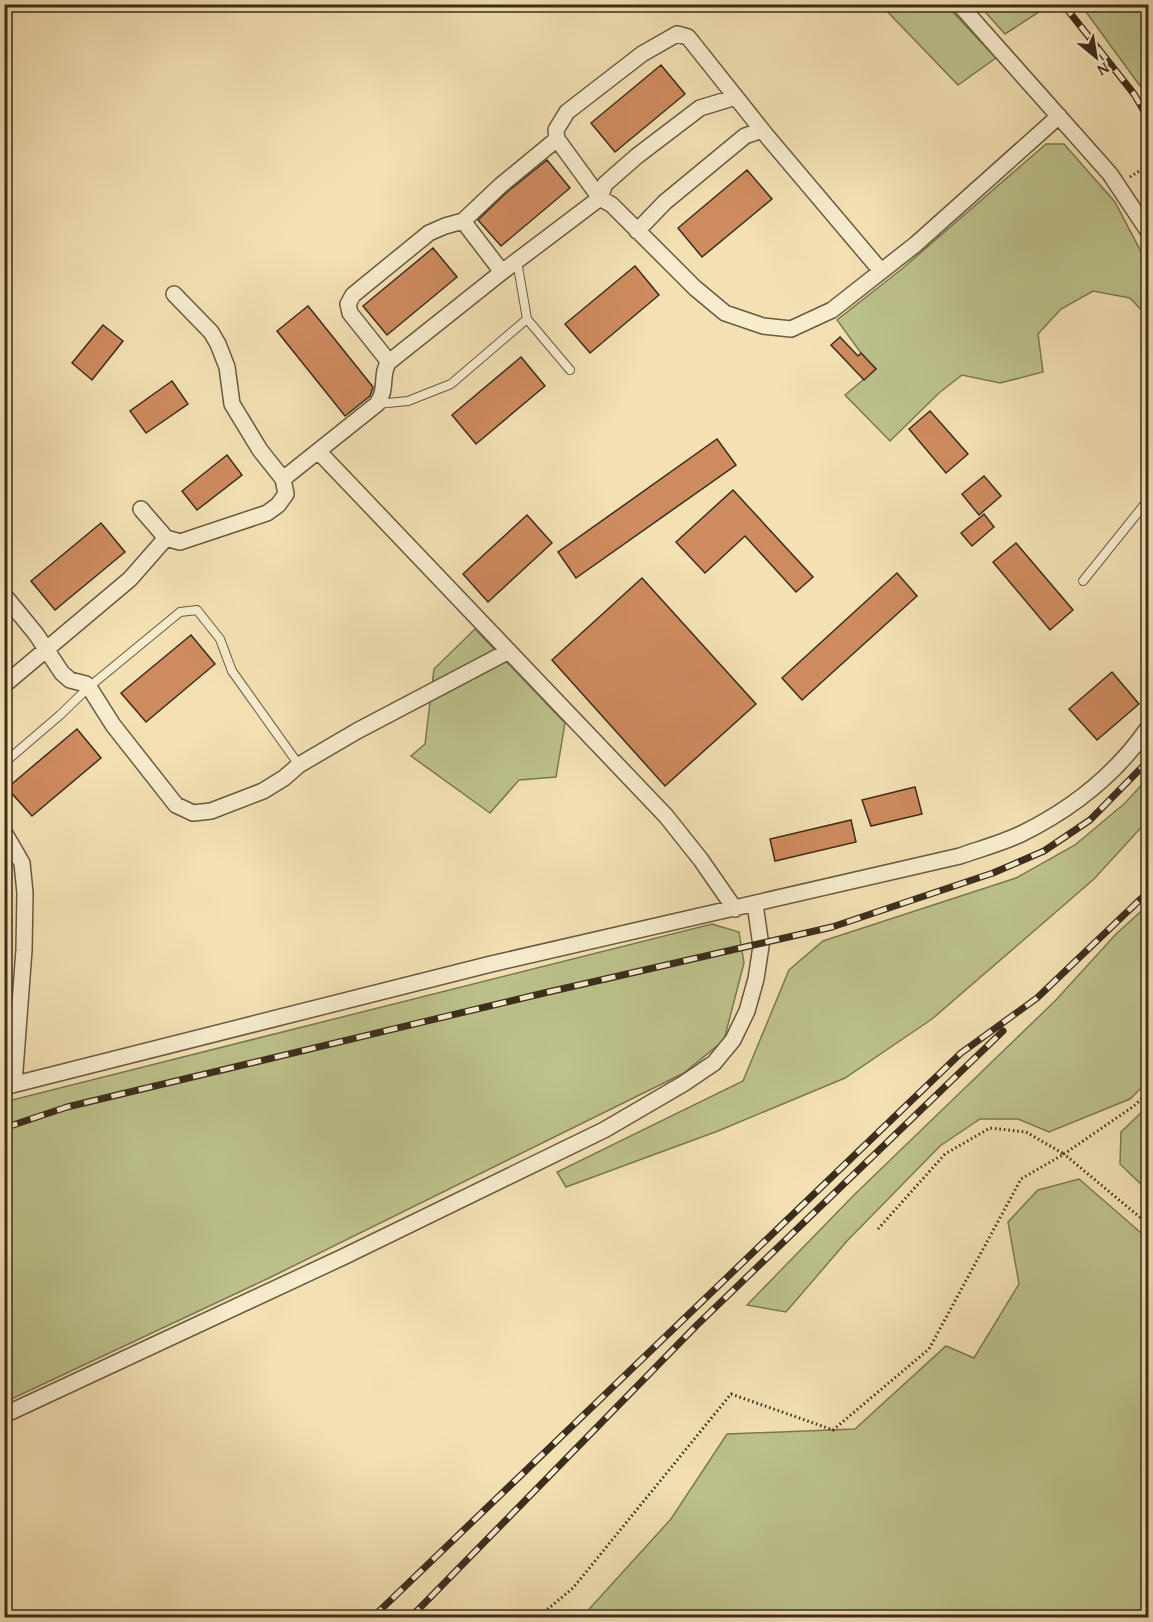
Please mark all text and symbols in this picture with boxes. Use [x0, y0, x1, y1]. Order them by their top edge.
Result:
north arrow [1066, 27, 1126, 87]
text: N [1093, 57, 1114, 83]

